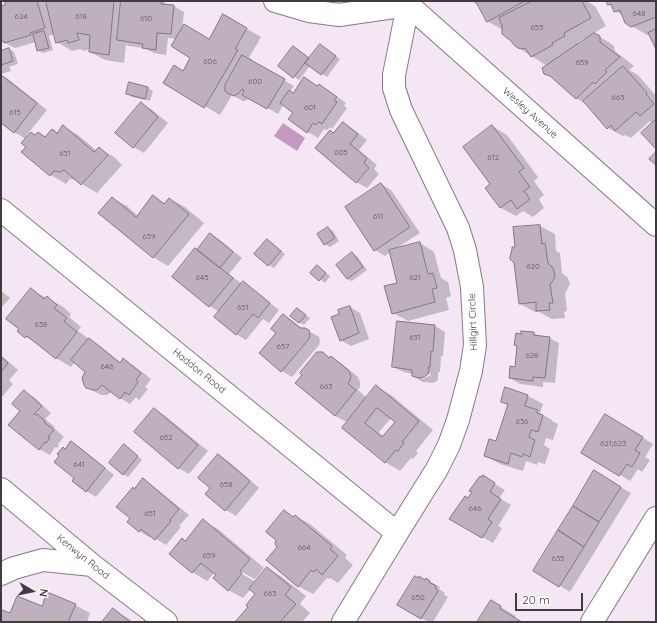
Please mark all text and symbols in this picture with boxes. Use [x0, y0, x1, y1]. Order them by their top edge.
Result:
house number: 648 [633, 9, 645, 19]
house number: 624 [15, 12, 27, 22]
house number: 618 [75, 12, 87, 22]
house number: 610 [140, 14, 152, 24]
house number: 655 [530, 23, 544, 33]
house number: 606 [203, 57, 217, 67]
house number: 659 [575, 58, 589, 68]
house number: 600 [248, 77, 262, 87]
street label: Wesley Avenue [500, 85, 560, 141]
house number: 663 [612, 93, 624, 103]
house number: 601 [304, 103, 316, 113]
house number: 615 [9, 108, 21, 118]
house number: 605 [334, 148, 348, 158]
house number: 631 [59, 149, 71, 159]
house number: 612 [487, 153, 499, 163]
house number: 611 [373, 212, 383, 222]
house number: 639 [143, 232, 155, 242]
house number: 620 [526, 262, 540, 272]
house number: 645 [195, 273, 209, 283]
house number: 621 [409, 273, 421, 283]
street label: Hillgirt Circle [466, 293, 480, 351]
house number: 651 [237, 303, 249, 313]
house number: 638 [35, 320, 47, 330]
house number: 631 [409, 333, 421, 343]
house number: 657 [277, 342, 289, 352]
street label: Haddon Road [170, 346, 228, 396]
house number: 628 [525, 351, 539, 361]
house number: 646 [101, 362, 113, 372]
house number: 663 [320, 382, 332, 392]
house number: 636 [516, 417, 528, 427]
house number: 652 [159, 433, 173, 443]
house number: 621;623 [600, 439, 626, 449]
house number: 641 [73, 460, 85, 470]
house number: 658 [220, 480, 232, 490]
house number: 646 [469, 504, 481, 514]
house number: 651 [144, 509, 156, 519]
street label: Kenwyn Road [54, 532, 112, 582]
house number: 664 [298, 543, 310, 553]
house number: 659 [202, 551, 216, 561]
house number: 635 [552, 554, 564, 564]
north arrow [12, 571, 52, 611]
scale bar [517, 585, 585, 611]
text: N [36, 588, 51, 598]
house number: 663 [264, 589, 276, 599]
text: 20 m [522, 592, 550, 607]
house number: 650 [411, 593, 425, 603]

